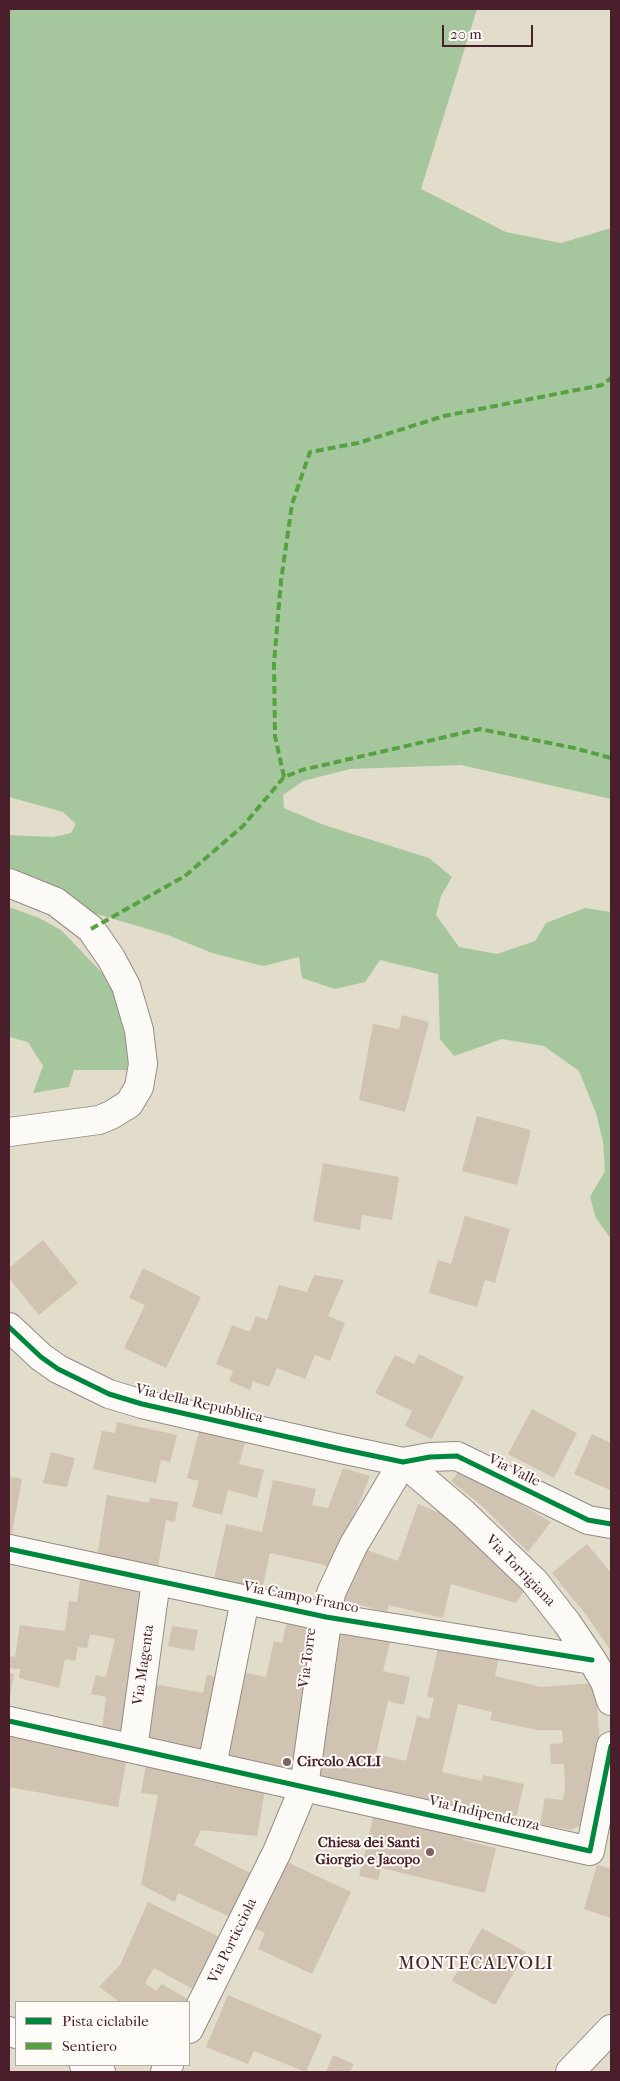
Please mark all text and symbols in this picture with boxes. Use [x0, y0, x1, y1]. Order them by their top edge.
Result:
scale bar [445, 15, 536, 47]
text: 20 m [450, 25, 482, 43]
street label: Via della Repubblica [133, 1381, 265, 1427]
street label: Via Valle [485, 1451, 543, 1491]
street label: Via Torrigiana [481, 1531, 559, 1611]
street label: Via Campo Franco [242, 1578, 360, 1618]
street label: Via Magenta [129, 1623, 159, 1707]
street label: Via Torre [295, 1627, 321, 1689]
place label: Circolo ACLI [297, 1753, 381, 1771]
marker: Circolo ACLI [281, 1756, 293, 1768]
street label: Via Indipendenza [427, 1792, 541, 1836]
place label: Chiesa dei Santi Giorgio e Jacopo [315, 1834, 420, 1869]
marker: Chiesa dei Santi Giorgio e Jacopo [424, 1846, 436, 1858]
street label: Via Porticciola [205, 1895, 261, 1987]
district label: MONTECALVOLI [397, 1954, 555, 1976]
legend [15, 2001, 190, 2066]
text: Pista ciclabile [62, 2012, 149, 2030]
text: Sentiero [62, 2037, 117, 2055]

